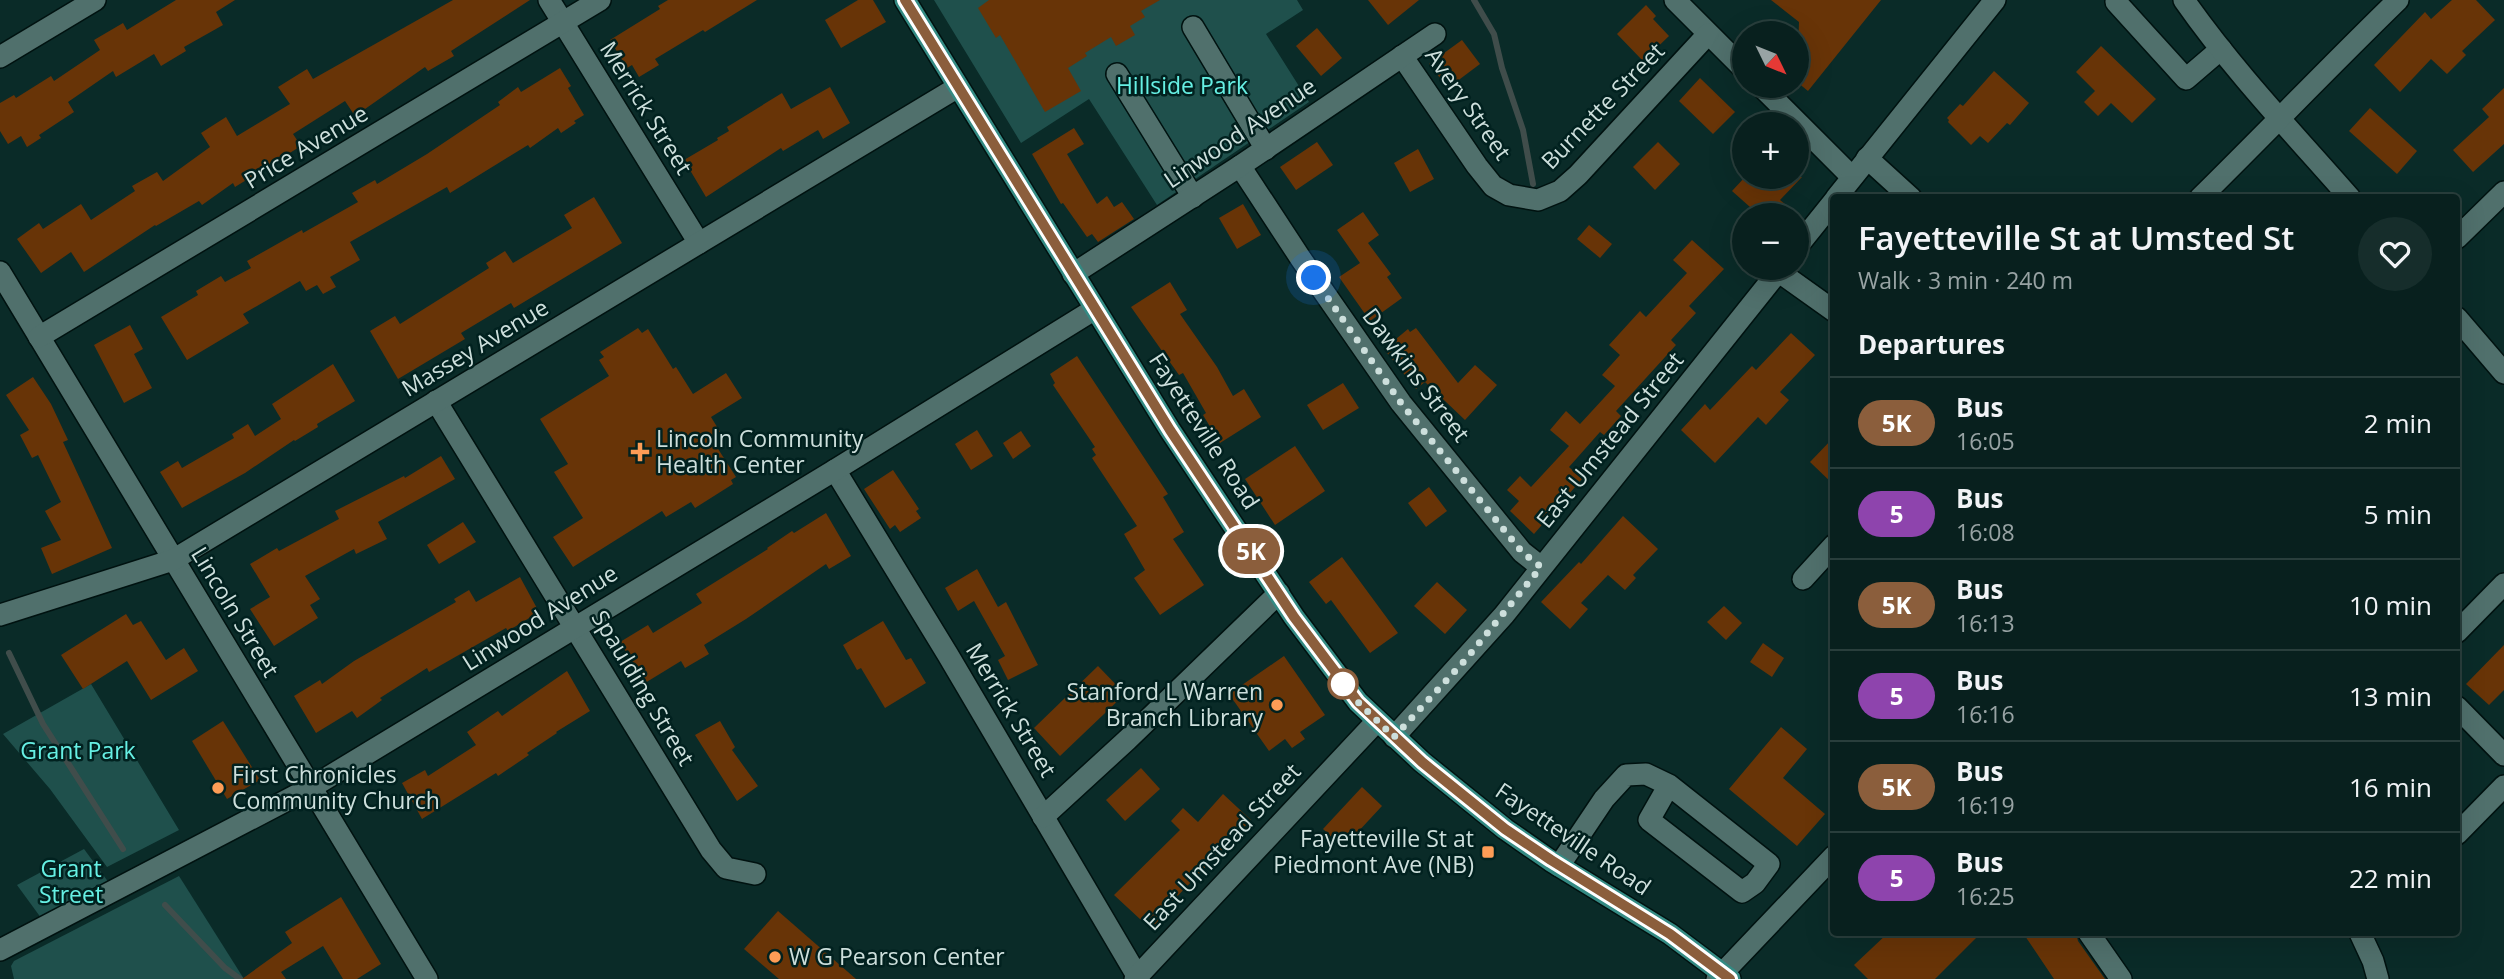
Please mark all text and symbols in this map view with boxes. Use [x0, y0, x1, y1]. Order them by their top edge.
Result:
north arrow [1732, 21, 1810, 98]
map controls [1732, 21, 1809, 280]
street label: Merrick Street [593, 35, 701, 180]
street label: Burnette Street [1533, 35, 1671, 176]
street label: Avery Street [1418, 41, 1519, 166]
park label: Hillside Park [1116, 69, 1248, 101]
street label: Linwood Avenue [1157, 69, 1322, 195]
street label: Price Avenue [238, 97, 373, 196]
button: + [1732, 112, 1809, 189]
button: − [1732, 203, 1809, 280]
text: Fayetteville St at Umsted St [1858, 215, 2294, 260]
button: heart [2358, 217, 2432, 291]
your location [1296, 260, 1331, 295]
text: Walk · 3 min · 240 m [1858, 264, 2073, 296]
street label: Massey Avenue [395, 291, 554, 404]
street label: Dawkins Street [1356, 301, 1478, 448]
text: Departures [1858, 326, 2005, 362]
street label: East Umstead Street [1528, 345, 1690, 534]
street label: Fayetteville Road [1142, 346, 1268, 515]
text: Bus [1956, 389, 2003, 425]
text: 2 min [2364, 405, 2432, 441]
text: 5K [1882, 406, 1911, 439]
place label: Lincoln Community Health Center [656, 422, 864, 480]
text: 16:05 [1956, 425, 2015, 457]
marker: Lincoln Community Health Center [630, 442, 650, 462]
text: Bus [1956, 480, 2003, 516]
text: 5 min [2364, 496, 2432, 532]
text: 5 [1890, 497, 1903, 530]
text: 16:08 [1956, 516, 2015, 548]
line badge: 5K [1220, 528, 1282, 574]
text: 5K [1236, 534, 1266, 567]
street label: Lincoln Street [184, 540, 287, 683]
street label: Linwood Avenue [456, 557, 623, 678]
text: Bus [1956, 571, 2003, 607]
text: 10 min [2349, 587, 2432, 623]
text: 5K [1882, 588, 1911, 621]
street label: Spaulding Street [585, 604, 703, 771]
text: 16:13 [1956, 607, 2015, 639]
street label: Merrick Street [959, 636, 1065, 783]
text: Bus [1956, 662, 2003, 698]
unlabelled marker [1328, 669, 1358, 699]
place label: Stanford L Warren Branch Library [1066, 675, 1263, 733]
text: 13 min [2349, 678, 2432, 714]
text: 5 [1890, 679, 1903, 712]
marker: Stanford L Warren Branch Library [1269, 697, 1285, 713]
text: 16:16 [1956, 698, 2015, 730]
park label: Grant Park [20, 734, 136, 766]
text: Bus [1956, 753, 2003, 789]
street label: East Umstead Street [1135, 756, 1307, 937]
place label: First Chronicles Community Church [232, 758, 440, 816]
text: 16 min [2349, 769, 2432, 805]
text: 5K [1882, 770, 1911, 803]
street label: Fayetteville Road [1490, 774, 1658, 902]
marker: First Chronicles Community Church [210, 780, 226, 796]
text: 16:19 [1956, 789, 2015, 821]
place label: Fayetteville St at Piedmont Ave (NB) [1273, 822, 1474, 880]
marker: Fayetteville St at Piedmont Ave (NB) [1480, 844, 1496, 860]
text: Bus [1956, 844, 2003, 880]
park label: Grant Street [39, 852, 103, 910]
text: 22 min [2349, 860, 2432, 896]
text: 5 [1890, 861, 1903, 894]
text: 16:25 [1956, 880, 2015, 912]
place label: W G Pearson Center [789, 940, 1005, 972]
marker: W G Pearson Center [767, 949, 783, 965]

